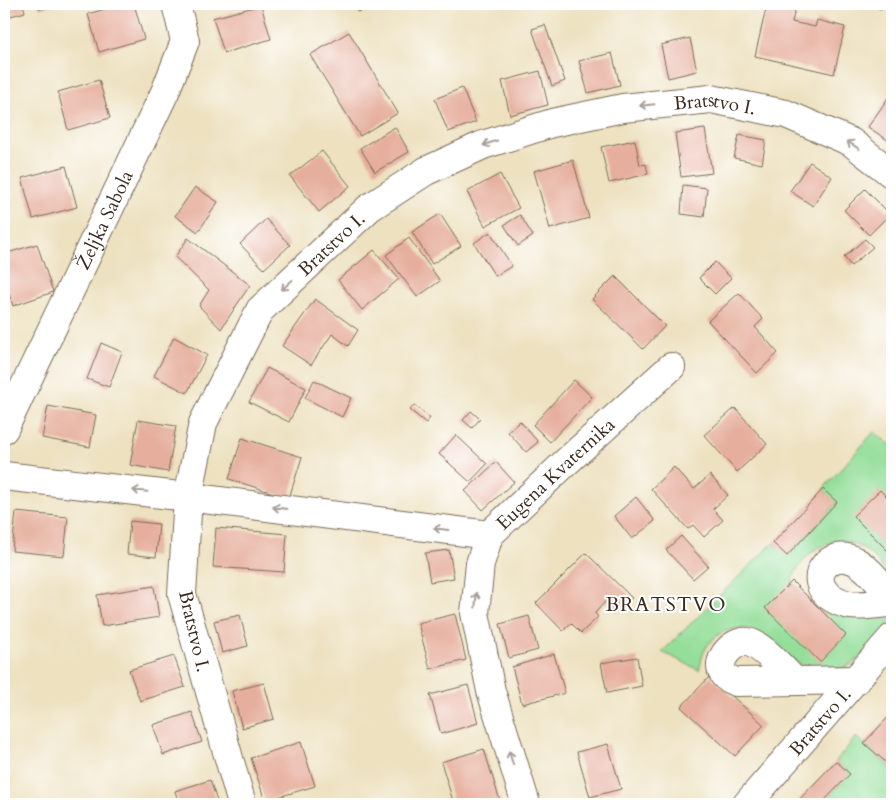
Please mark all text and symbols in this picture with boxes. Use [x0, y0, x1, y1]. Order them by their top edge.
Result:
street label: Bratstvo I. [673, 87, 758, 122]
one-way arrow [639, 100, 655, 110]
one-way arrow [482, 139, 498, 148]
one-way arrow [847, 139, 861, 149]
street label: Željka Sabola [70, 166, 140, 274]
street label: Bratstvo I. [293, 206, 371, 282]
one-way arrow [280, 279, 293, 291]
street label: Eugena Kvaternika [491, 412, 621, 536]
one-way arrow [132, 486, 148, 496]
one-way arrow [272, 503, 288, 513]
one-way arrow [433, 524, 449, 534]
street label: Bratstvo I. [172, 588, 216, 674]
district label: BRATSTVO [605, 591, 727, 618]
one-way arrow [472, 592, 481, 608]
street label: Bratstvo I. [783, 682, 857, 762]
one-way arrow [506, 750, 516, 766]

